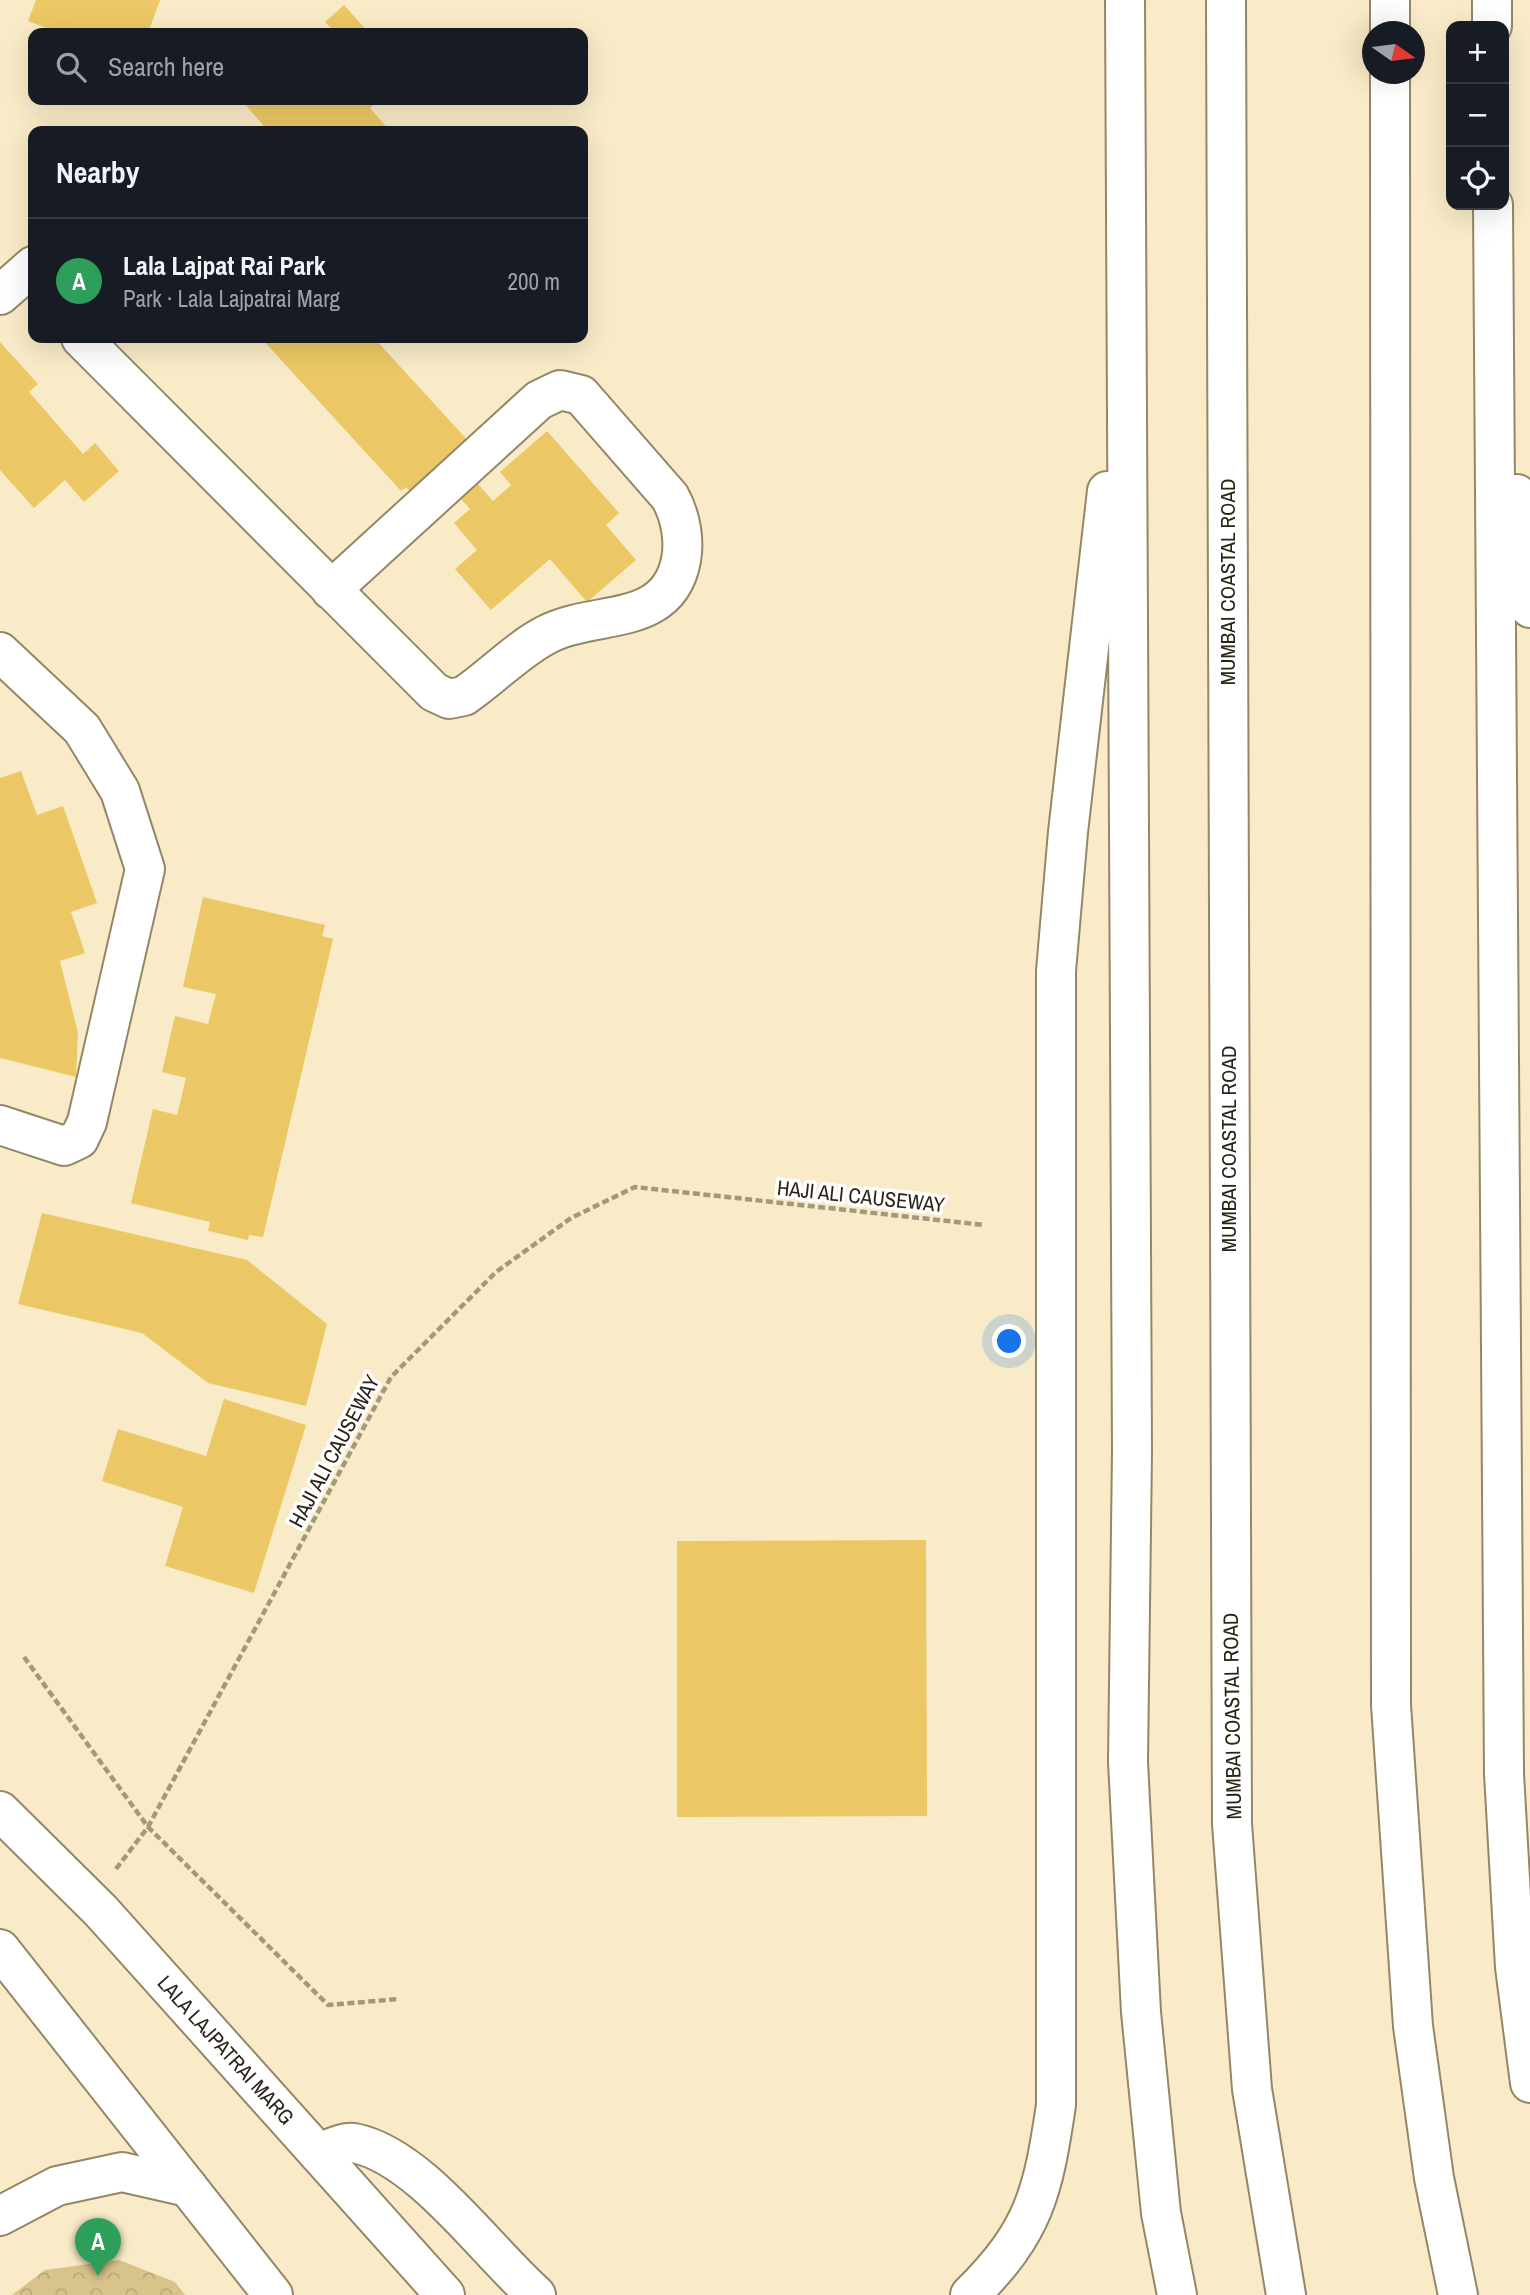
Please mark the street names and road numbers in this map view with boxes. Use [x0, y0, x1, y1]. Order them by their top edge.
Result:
street label: MUMBAI COASTAL ROAD [1213, 479, 1242, 685]
street label: MUMBAI COASTAL ROAD [1214, 1046, 1243, 1252]
street label: HAJI ALI CAUSEWAY [776, 1173, 947, 1219]
street label: HAJI ALI CAUSEWAY [282, 1369, 387, 1532]
street label: MUMBAI COASTAL ROAD [1216, 1612, 1248, 1820]
street label: LALA LAJPATRAI MARG [151, 1969, 301, 2131]

